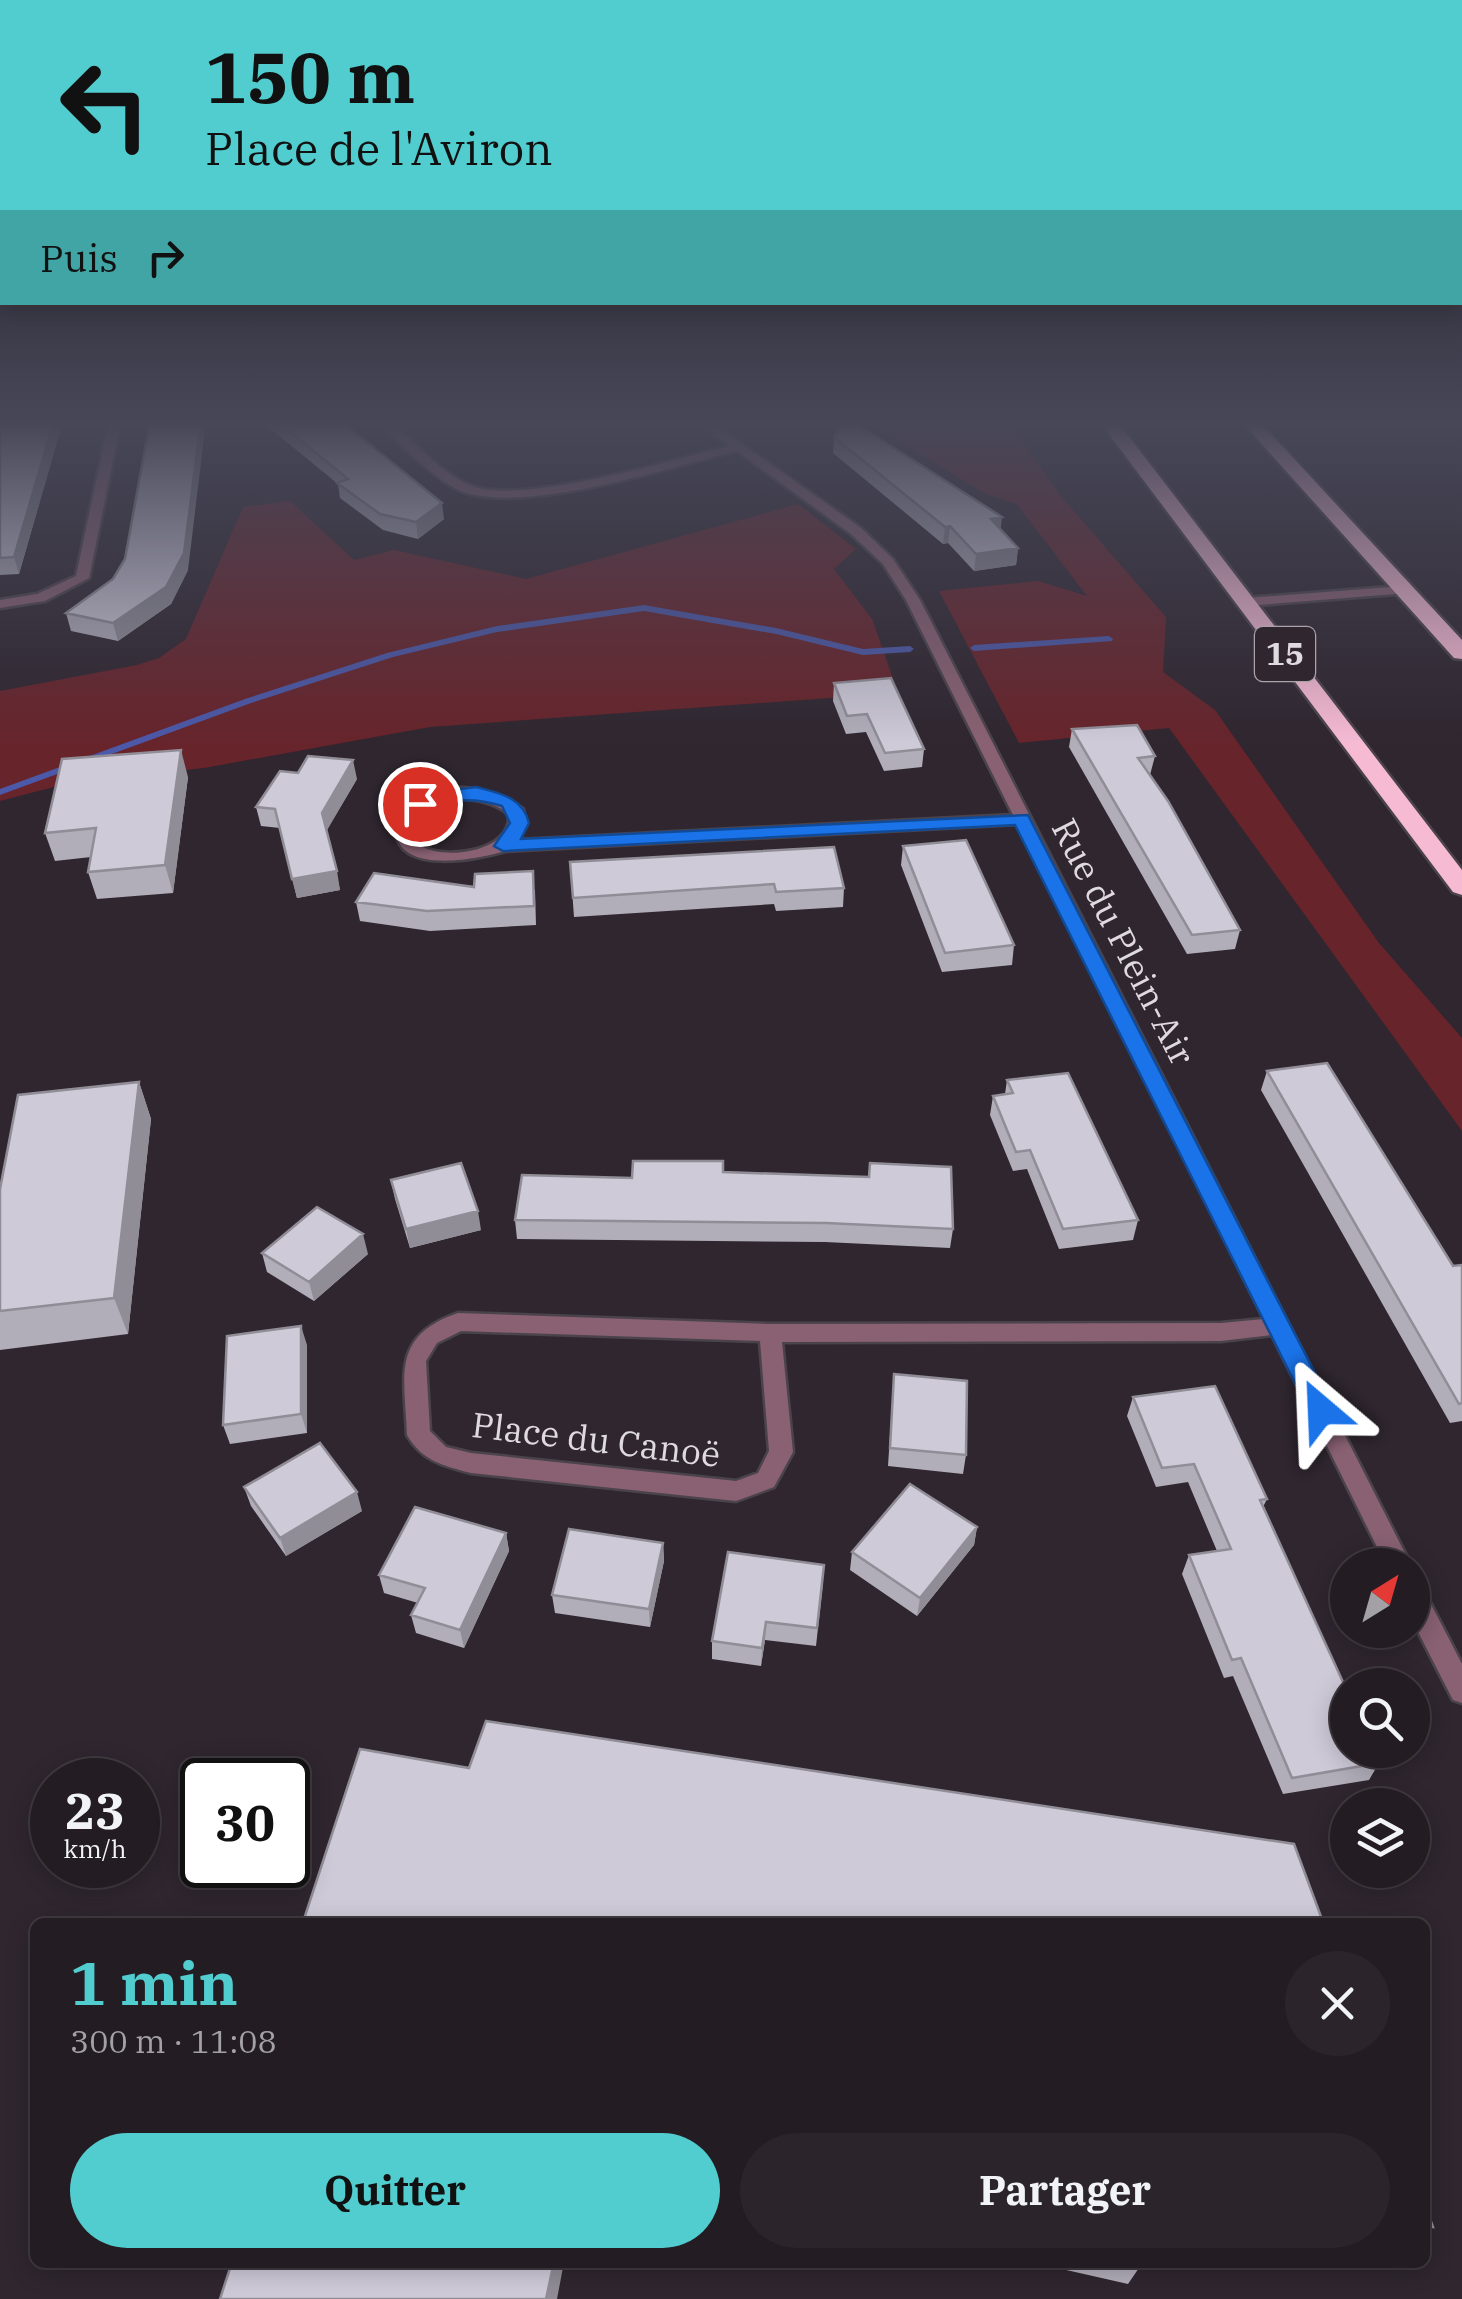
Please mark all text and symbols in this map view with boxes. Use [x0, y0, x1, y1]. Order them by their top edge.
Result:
text: 150 m [205, 31, 415, 122]
icon: left [40, 40, 170, 170]
text: Place de l'Aviron [205, 119, 553, 177]
icon: right [138, 230, 193, 285]
text: Puis [40, 233, 118, 282]
road number: 15 [1255, 627, 1315, 681]
pin [378, 762, 463, 847]
icon: arrive [393, 777, 448, 832]
street label: Rue du Plein-Air [1042, 810, 1206, 1073]
position arrow [1269, 1358, 1373, 1462]
street label: Place du Canoë [469, 1401, 723, 1477]
north arrow [1330, 1548, 1430, 1648]
map controls [1330, 1548, 1430, 1888]
button: search [1330, 1668, 1430, 1768]
speed limit sign: 30 [180, 1758, 310, 1888]
text: 23 [65, 1778, 125, 1843]
button: layers [1330, 1788, 1430, 1888]
text: km/h [63, 1832, 127, 1865]
text: 1 min [70, 1943, 238, 2022]
button: close [1285, 1951, 1390, 2056]
text: 300 m · 11:08 [70, 2020, 277, 2062]
button: Quitter [70, 2133, 720, 2248]
button: Partager [740, 2133, 1390, 2248]

